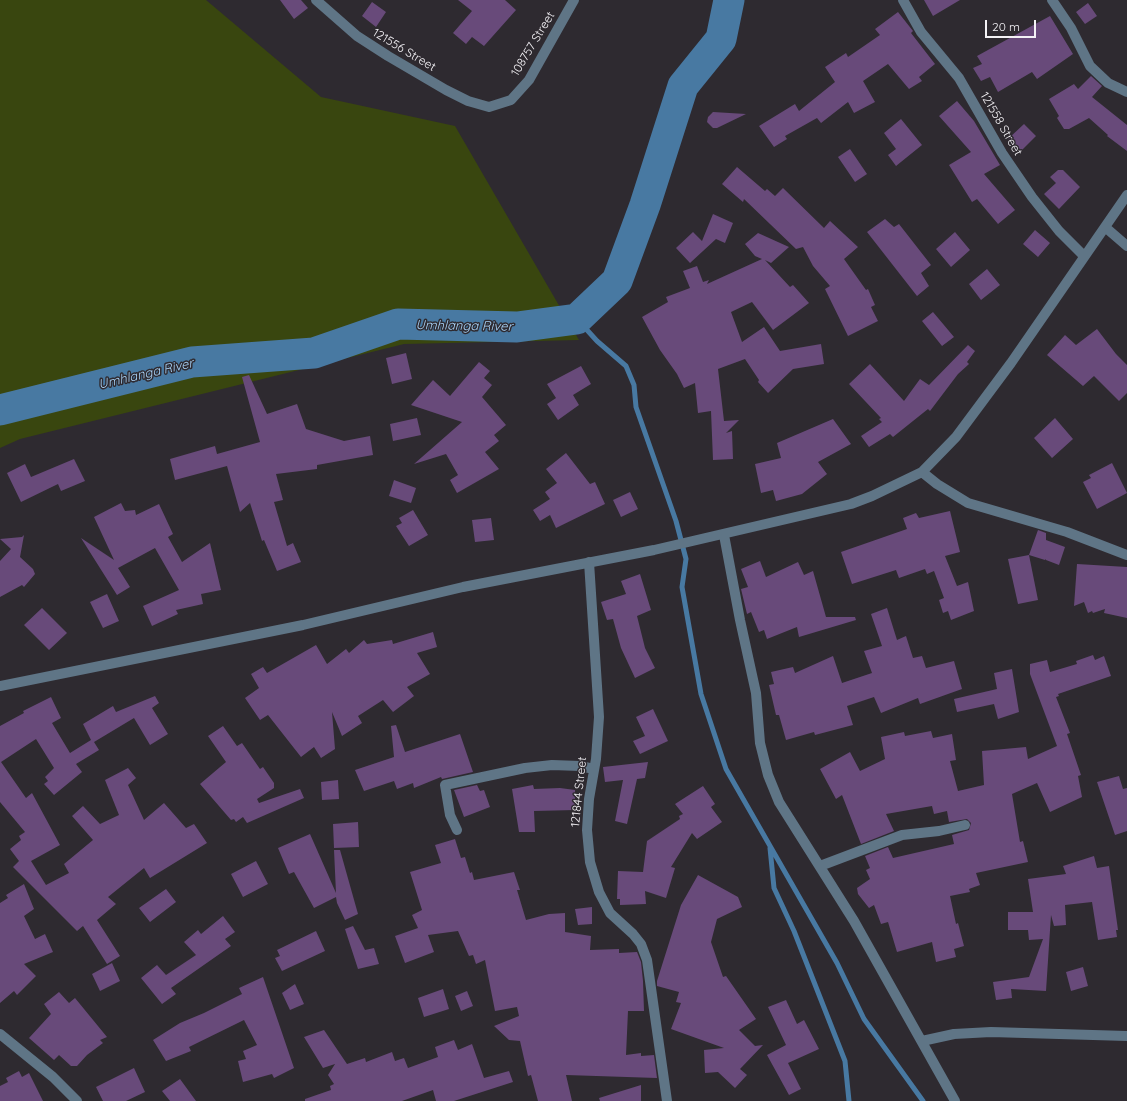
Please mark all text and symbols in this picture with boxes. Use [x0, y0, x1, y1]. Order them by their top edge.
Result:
street label: 108757 Street [508, 9, 558, 79]
scale bar [987, 12, 1038, 38]
text: 20 m [992, 19, 1020, 34]
street label: 121556 Street [370, 26, 438, 74]
street label: 121558 Street [977, 90, 1025, 158]
water label: Umhlanga River [415, 317, 513, 335]
water label: Umhlanga River [97, 355, 195, 393]
street label: 121844 Street [568, 756, 590, 828]

